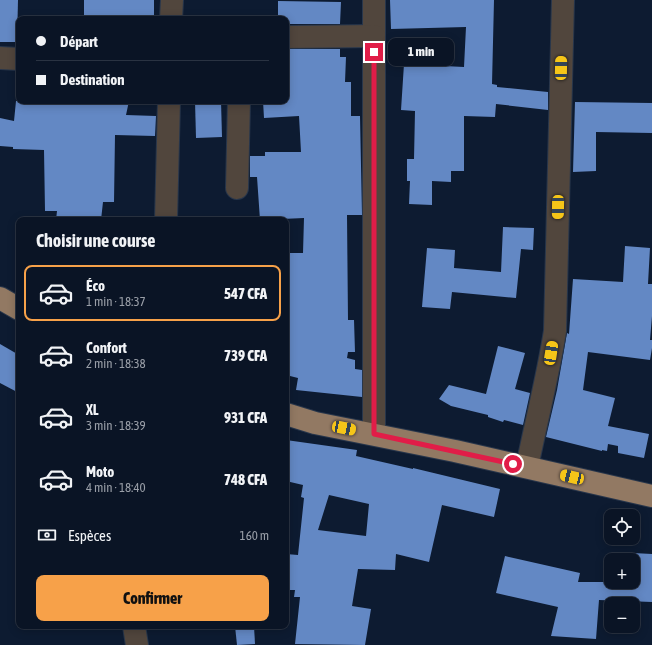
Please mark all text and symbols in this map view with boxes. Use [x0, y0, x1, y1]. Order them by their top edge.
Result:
text: Départ [60, 33, 98, 50]
callout: 1 min [388, 38, 454, 66]
route end [365, 43, 383, 61]
text: 1 min [408, 44, 434, 59]
car [555, 56, 567, 80]
text: Destination [60, 71, 125, 88]
car [552, 195, 564, 219]
text: Choisir une course [36, 230, 155, 251]
icon: car [38, 275, 74, 311]
text: Éco [86, 277, 105, 294]
text: 547 CFA [224, 285, 267, 302]
text: 1 min · 18:37 [86, 294, 146, 309]
icon: car [38, 337, 74, 373]
text: Confort [86, 339, 127, 356]
car [543, 340, 559, 366]
text: 739 CFA [224, 347, 267, 364]
text: 2 min · 18:38 [86, 356, 146, 371]
icon: car [38, 399, 74, 435]
text: XL [86, 401, 99, 418]
text: 931 CFA [224, 409, 267, 426]
text: 3 min · 18:39 [86, 418, 146, 433]
car [331, 420, 357, 436]
route start [504, 455, 522, 473]
icon: car [38, 461, 74, 497]
text: Moto [86, 463, 114, 480]
car [559, 468, 585, 486]
text: 748 CFA [224, 471, 267, 488]
text: 4 min · 18:40 [86, 480, 146, 495]
map controls [604, 509, 640, 633]
button: locate [604, 509, 640, 545]
icon: cash [36, 524, 58, 546]
text: Espèces [68, 527, 111, 544]
text: 160 m [240, 528, 269, 543]
button: + [604, 553, 640, 589]
button: Confirmer [36, 575, 269, 621]
button: − [604, 597, 640, 633]

